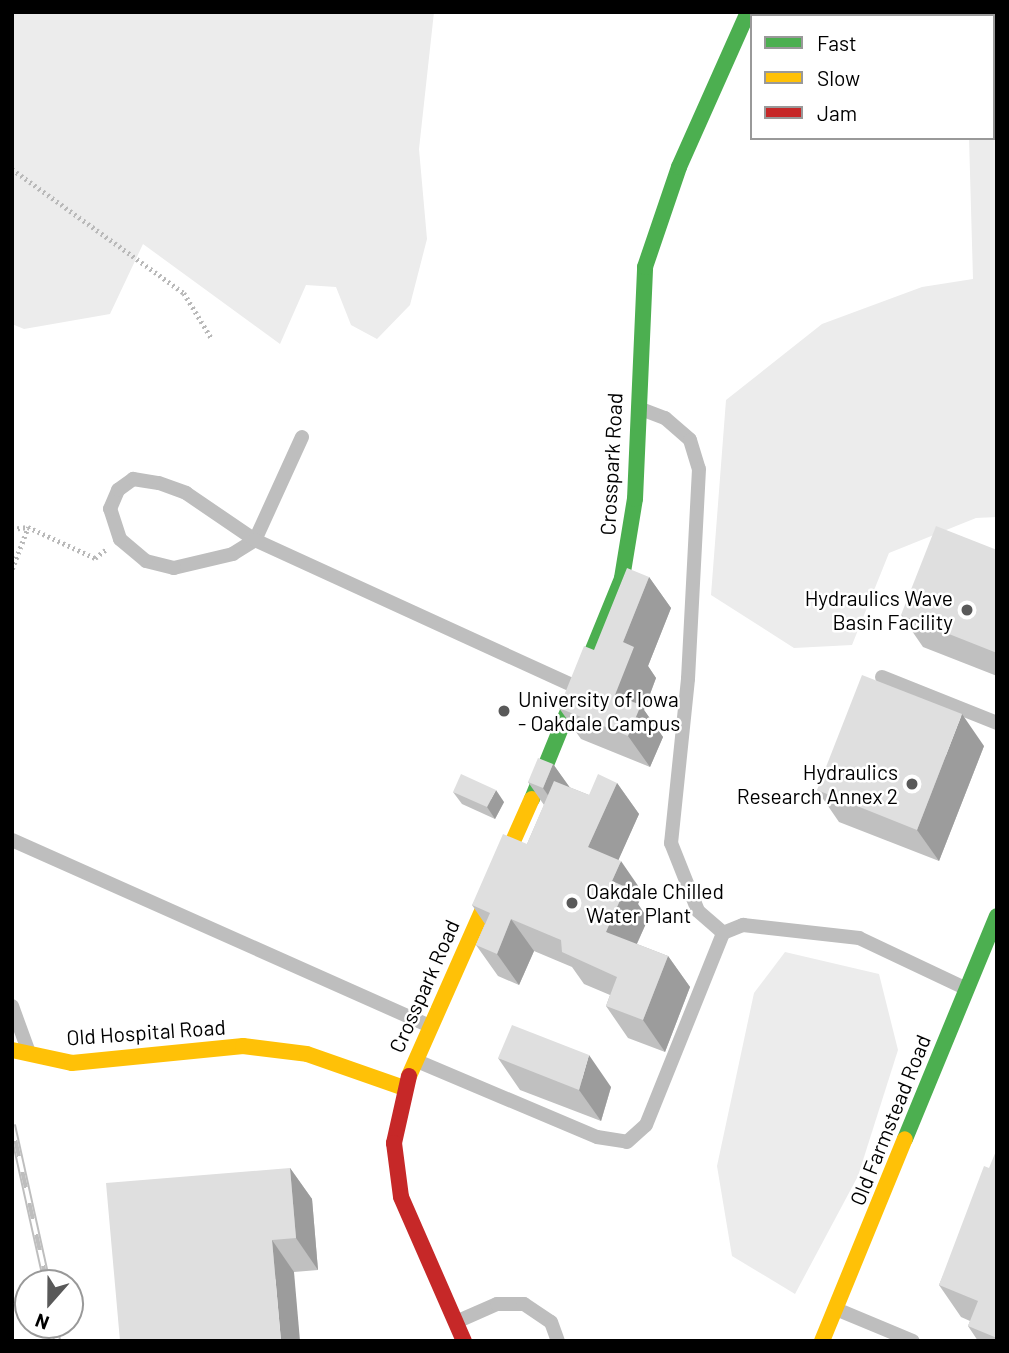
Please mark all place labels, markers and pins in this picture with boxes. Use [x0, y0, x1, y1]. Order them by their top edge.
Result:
place label: Hydraulics Wave Basin Facility [805, 585, 953, 635]
marker: Hydraulics Wave Basin Facility [959, 602, 975, 618]
place label: University of Iowa - Oakdale Campus [518, 686, 680, 736]
marker: University of Iowa - Oakdale Campus [496, 703, 512, 719]
place label: Hydraulics Research Annex 2 [737, 759, 898, 809]
marker: Hydraulics Research Annex 2 [904, 776, 920, 792]
place label: Oakdale Chilled Water Plant [586, 878, 724, 928]
marker: Oakdale Chilled Water Plant [564, 895, 580, 911]

